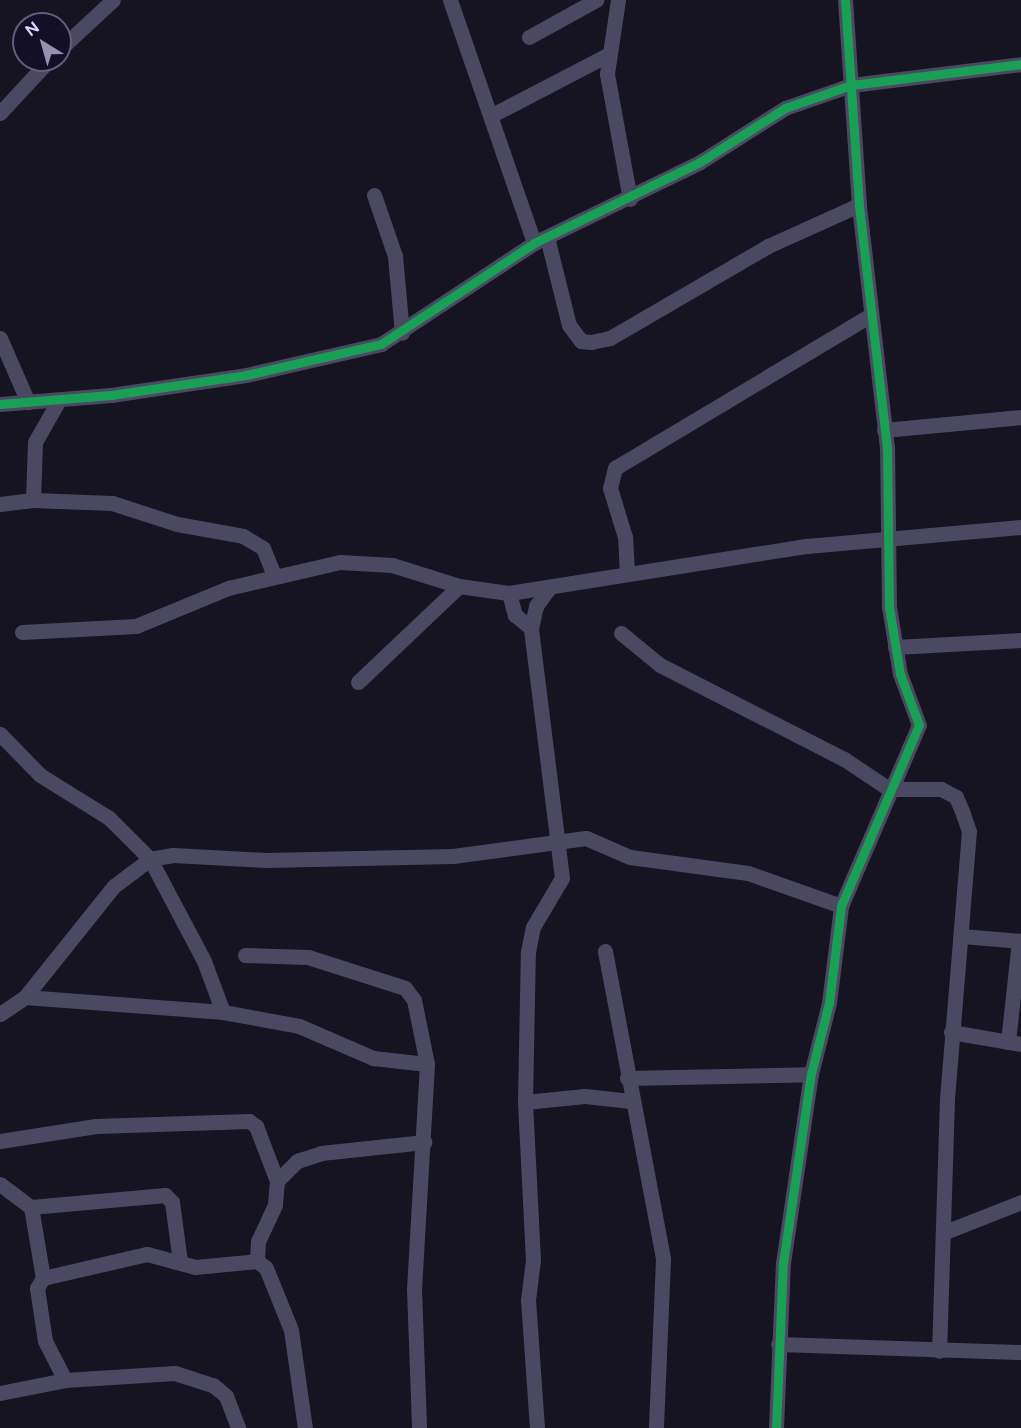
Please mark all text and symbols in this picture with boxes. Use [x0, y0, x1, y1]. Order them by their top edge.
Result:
north arrow [12, 12, 72, 72]
text: N [21, 18, 43, 40]

